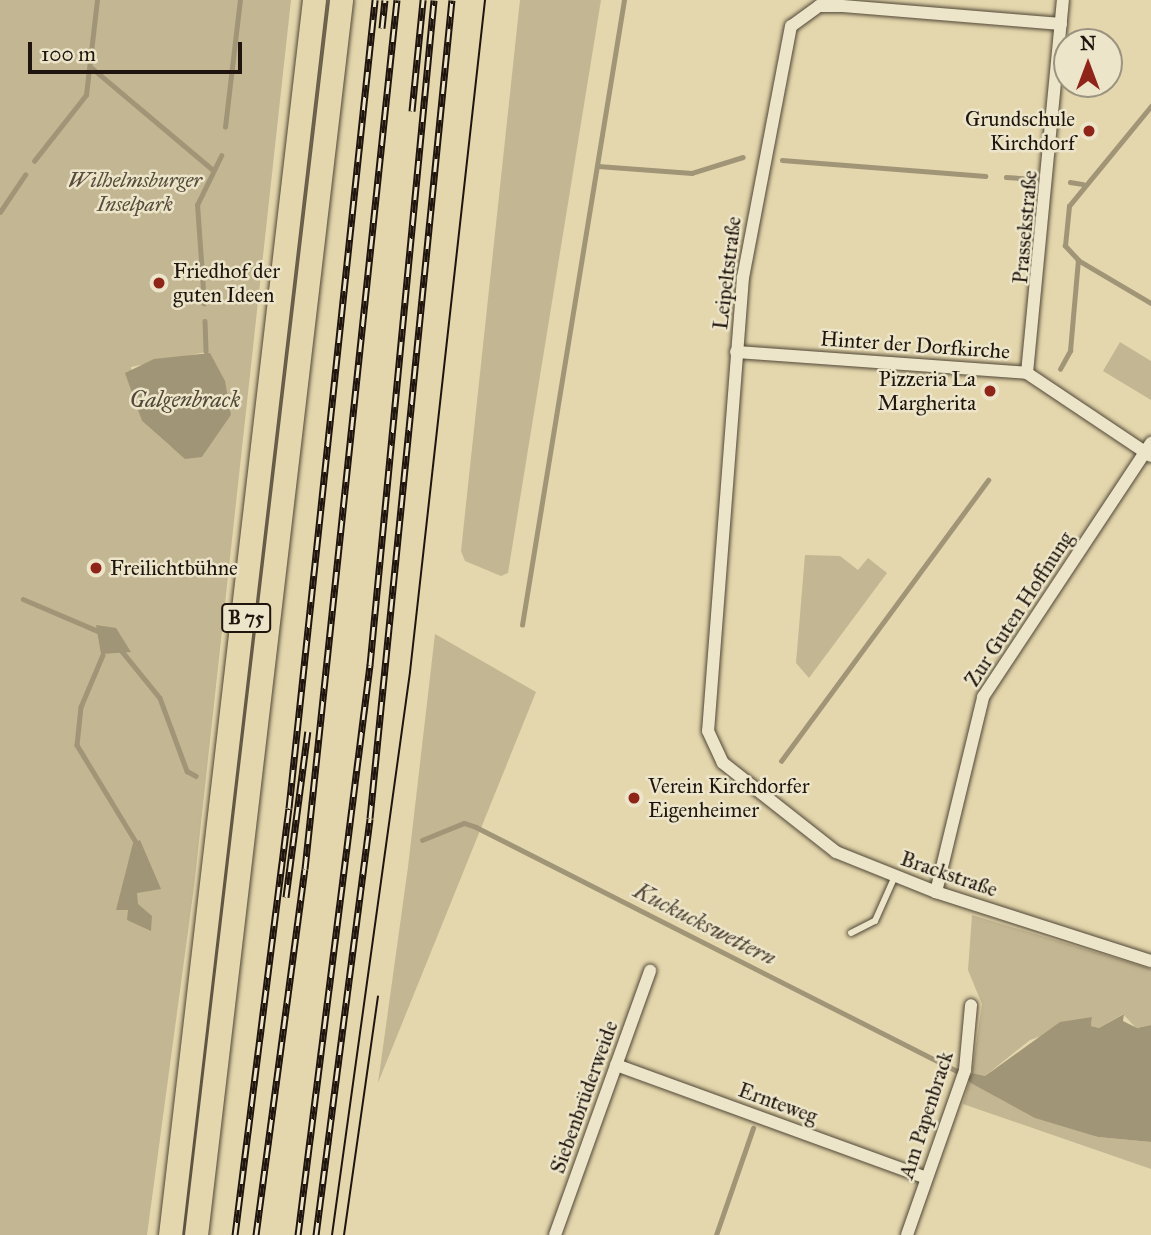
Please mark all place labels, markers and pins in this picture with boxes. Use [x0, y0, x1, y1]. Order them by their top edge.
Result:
place label: Grundschule Kirchdorf [965, 106, 1075, 156]
marker: Grundschule Kirchdorf [1081, 123, 1097, 139]
place label: Friedhof der guten Ideen [173, 258, 280, 308]
marker: Friedhof der guten Ideen [151, 275, 167, 291]
place label: Pizzeria La Margherita [878, 366, 976, 416]
marker: Pizzeria La Margherita [982, 383, 998, 399]
place label: Freilichtbühne [110, 555, 238, 581]
marker: Freilichtbühne [88, 560, 104, 576]
place label: Verein Kirchdorfer Eigenheimer [648, 773, 810, 823]
marker: Verein Kirchdorfer Eigenheimer [626, 790, 642, 806]

